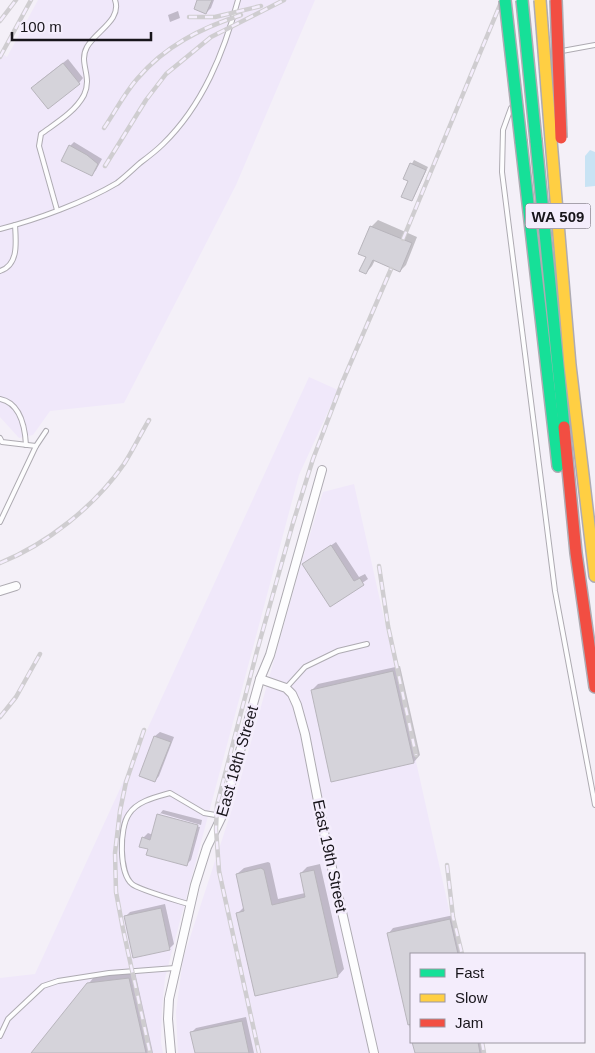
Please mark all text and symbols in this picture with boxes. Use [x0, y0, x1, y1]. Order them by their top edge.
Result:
scale bar [12, 10, 151, 42]
text: 100 m [20, 18, 62, 35]
road number: WA 509 [526, 204, 590, 228]
street label: East 18th Street [213, 703, 261, 818]
street label: East 19th Street [310, 798, 350, 914]
legend [410, 953, 585, 1043]
text: Fast [455, 964, 485, 981]
text: Slow [455, 989, 488, 1006]
text: Jam [455, 1014, 483, 1031]

